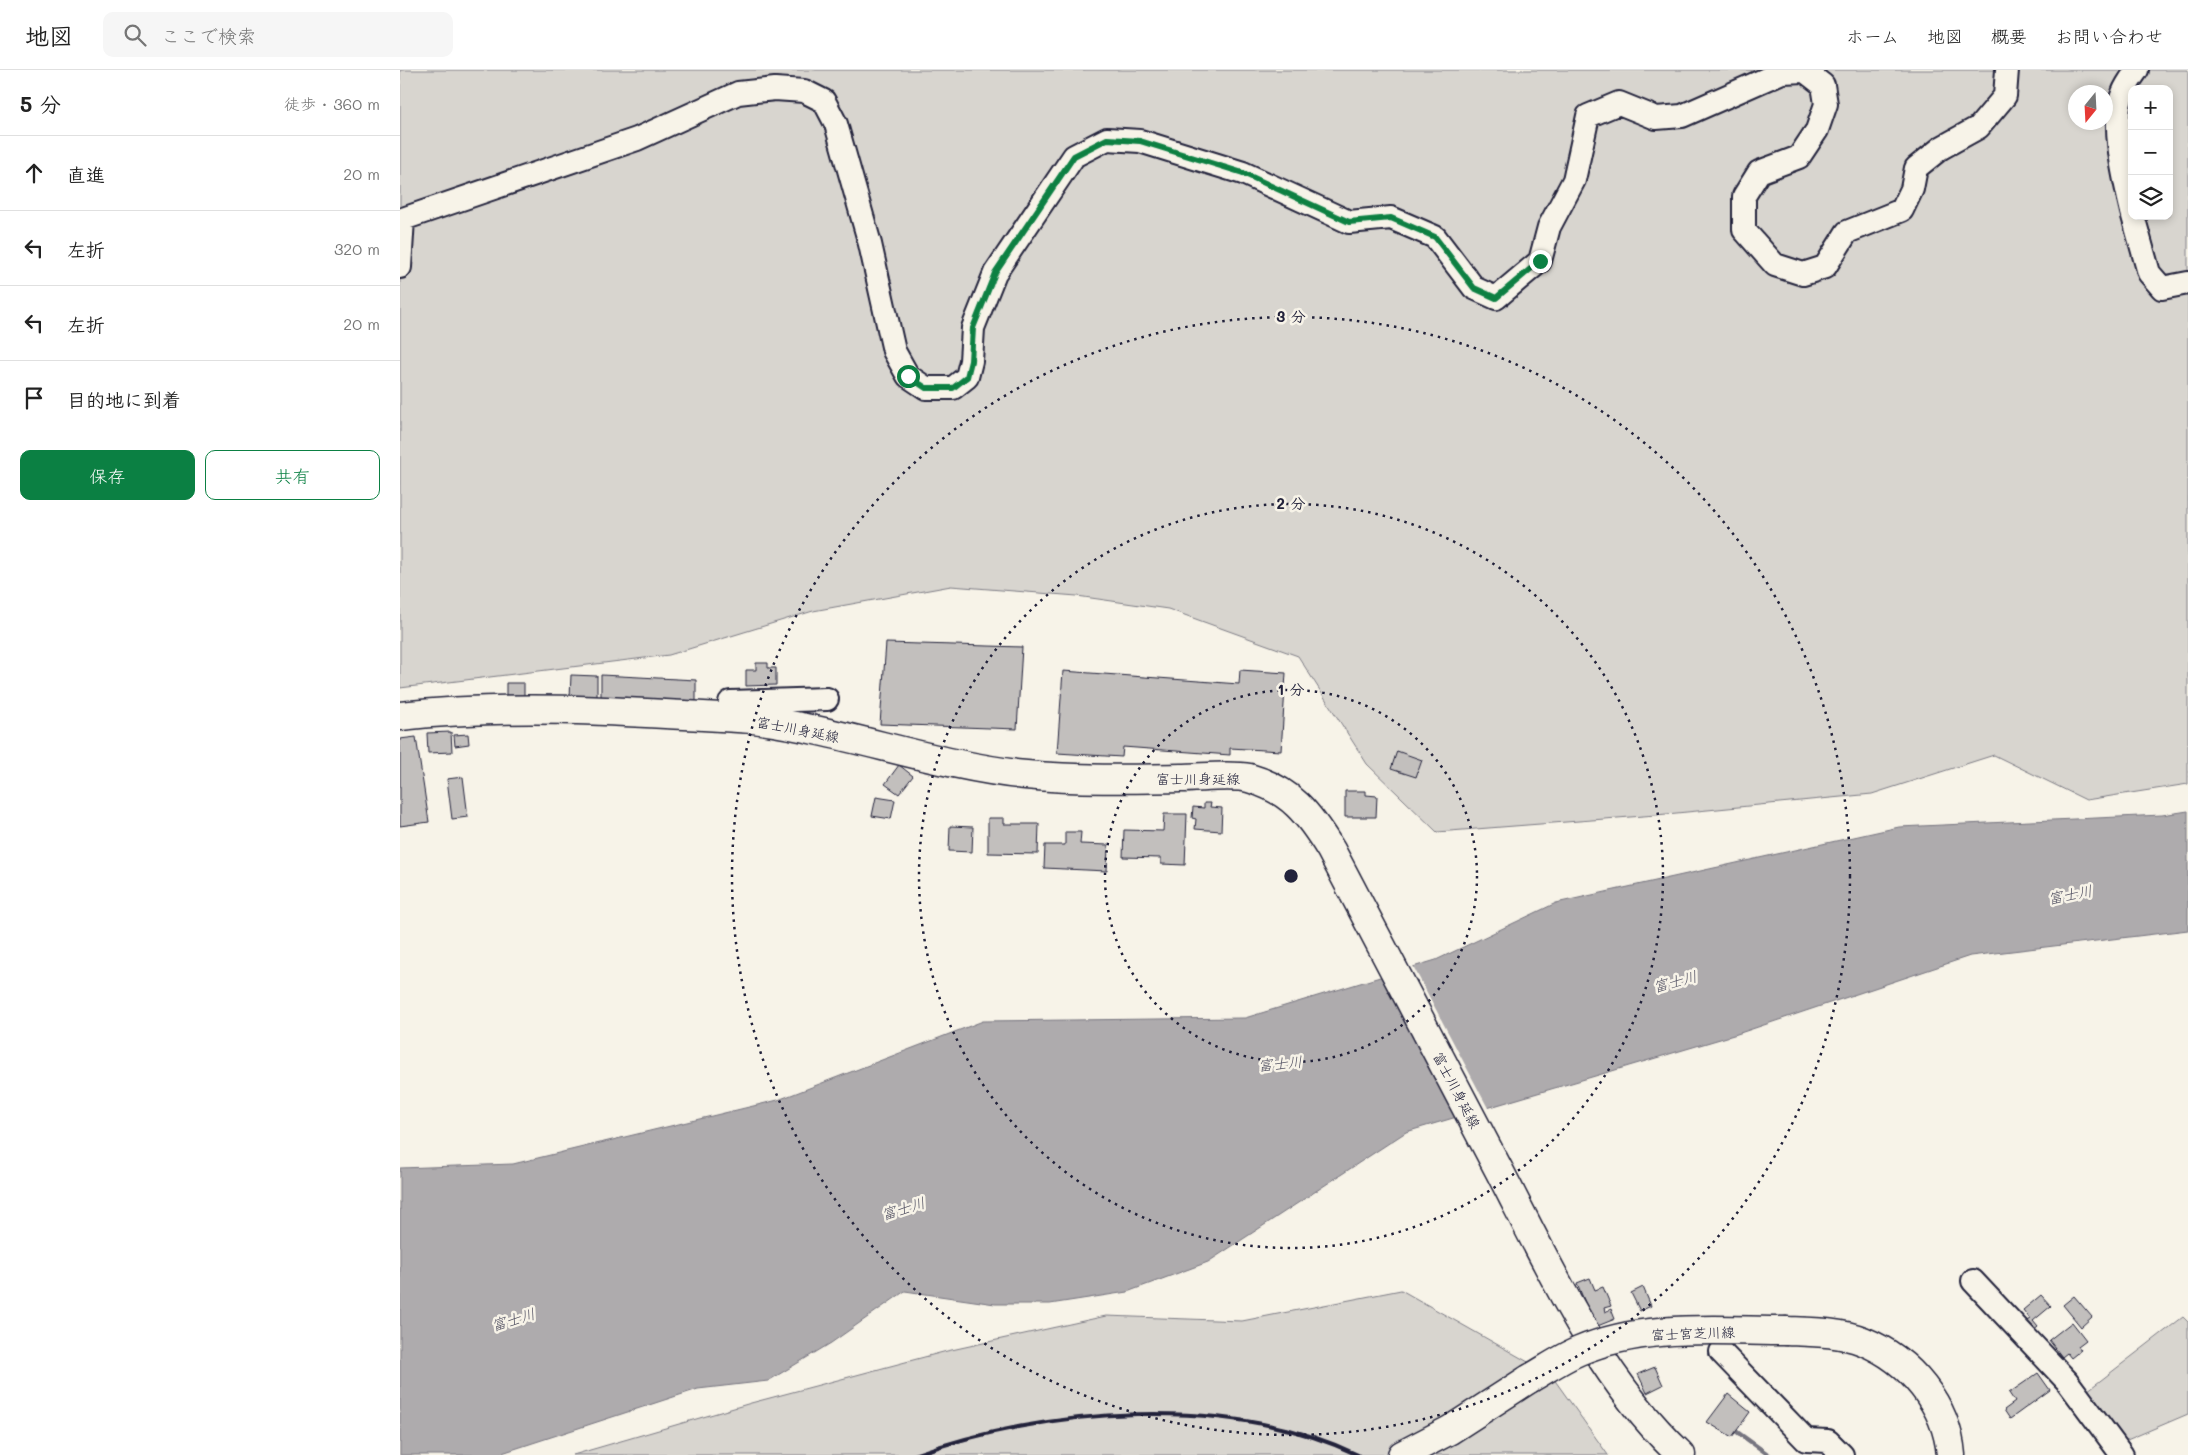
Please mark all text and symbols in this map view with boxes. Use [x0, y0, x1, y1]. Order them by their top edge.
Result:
search box [103, 12, 453, 57]
text: 地図 [25, 20, 73, 51]
icon: search [121, 21, 149, 49]
text: ここで検索 [161, 23, 256, 48]
text: ホーム [1846, 24, 1899, 48]
text: 地図 [1927, 24, 1963, 48]
text: 概要 [1991, 24, 2027, 48]
text: お問い合わせ [2055, 24, 2163, 48]
north arrow [2068, 85, 2113, 130]
map controls [2128, 85, 2173, 220]
button: + [2128, 85, 2173, 130]
text: 5 分 [20, 90, 61, 117]
text: 徒歩 · 360 m [284, 93, 380, 114]
button: − [2128, 130, 2173, 175]
icon: ahead [20, 159, 48, 187]
text: 直進 [67, 162, 105, 187]
text: 20 m [343, 163, 380, 184]
button: layers [2128, 175, 2173, 220]
icon: left [20, 234, 48, 262]
text: 左折 [67, 237, 105, 262]
text: 320 m [334, 238, 380, 259]
route end [1529, 250, 1552, 273]
text: 3 分 [1276, 306, 1306, 326]
icon: left [20, 309, 48, 337]
text: 左折 [67, 312, 105, 337]
text: 20 m [343, 313, 380, 334]
route start [897, 365, 920, 388]
icon: arrive [20, 384, 48, 412]
text: 目的地に到着 [67, 387, 181, 412]
button: 保存 [20, 450, 195, 500]
button: 共有 [205, 450, 380, 500]
text: 2 分 [1277, 493, 1305, 513]
text: 1 分 [1277, 679, 1305, 699]
street label: 富士川身延線 [755, 712, 841, 746]
street label: 富士川身延線 [1156, 769, 1240, 788]
centre of rings [1282, 867, 1300, 885]
water label: 富士川 [2046, 880, 2094, 908]
water label: 富士川 [1651, 966, 1699, 996]
street label: 富士川身延線 [1429, 1048, 1485, 1132]
water label: 富士川 [1257, 1051, 1303, 1075]
water label: 富士川 [879, 1192, 927, 1224]
water label: 富士川 [489, 1303, 537, 1335]
street label: 富士宮芝川線 [1651, 1322, 1735, 1344]

